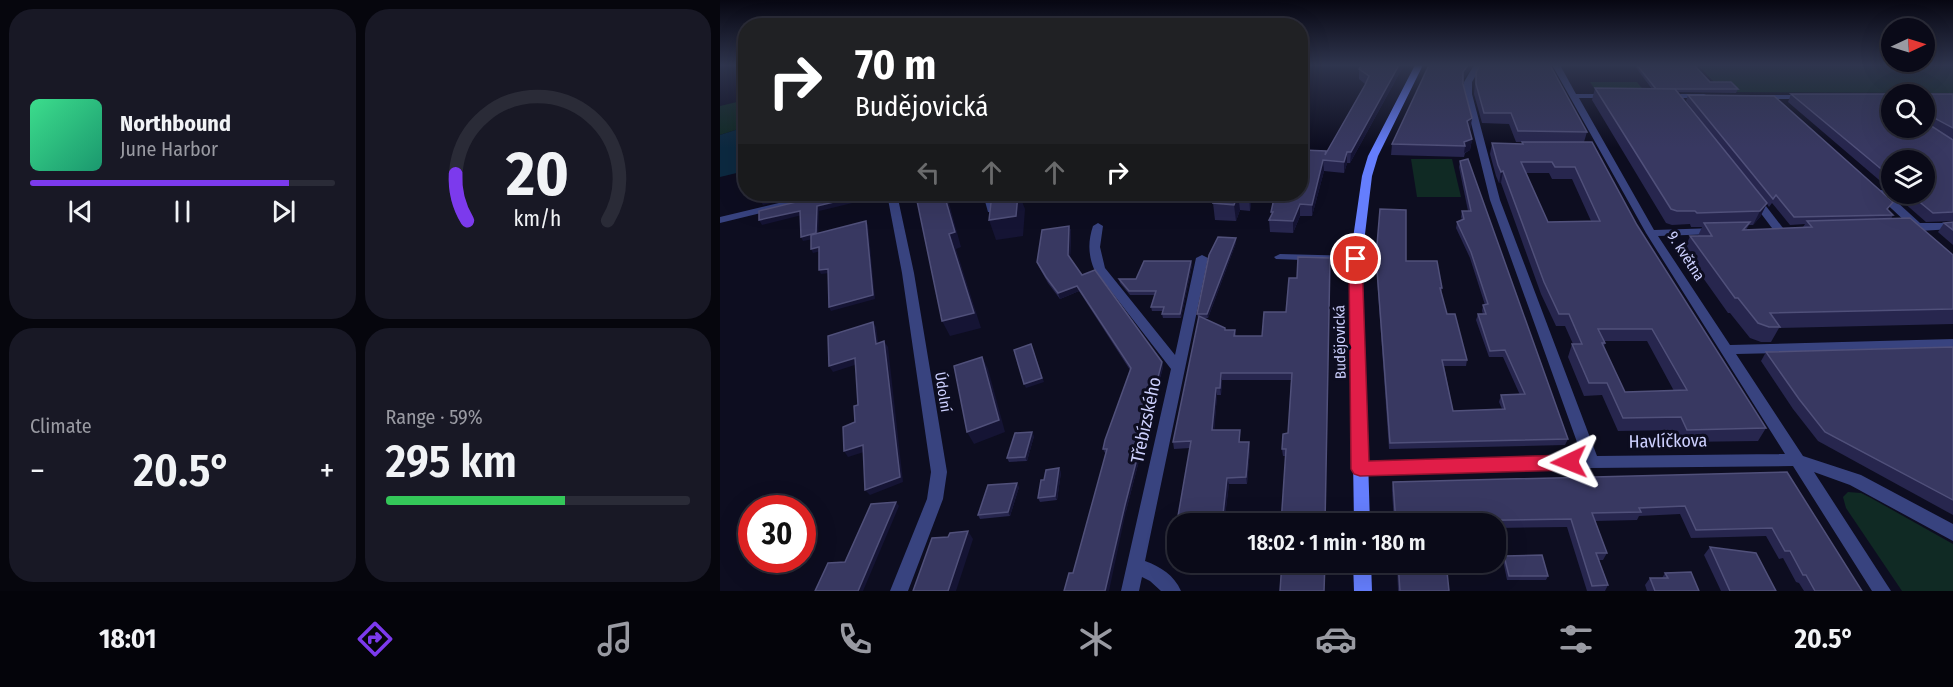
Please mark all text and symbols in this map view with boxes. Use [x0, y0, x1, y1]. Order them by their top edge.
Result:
north arrow [1881, 18, 1935, 72]
map controls [1881, 18, 1935, 204]
text: 70 m [855, 40, 936, 90]
icon: right [756, 42, 834, 120]
button: search [1881, 84, 1935, 138]
text: Budějovická [855, 91, 988, 123]
text: Northbound [120, 110, 231, 137]
text: June Harbor [120, 137, 218, 161]
text: 20 [505, 137, 569, 212]
button: layers [1881, 150, 1935, 204]
icon: left [912, 156, 945, 189]
icon: ahead [975, 156, 1008, 189]
icon: ahead [1038, 156, 1071, 189]
icon: right [1101, 156, 1134, 189]
icon: previous [64, 195, 97, 228]
icon: pause [166, 195, 199, 228]
icon: next [267, 195, 300, 228]
text: km/h [514, 206, 562, 232]
street label: 9. května [1663, 228, 1709, 284]
pin [1330, 233, 1381, 284]
icon: arrive [1339, 242, 1372, 275]
street label: Budějovická [1330, 305, 1350, 379]
street label: Údolní [931, 371, 955, 414]
street label: Třebízského [1126, 375, 1166, 465]
text: Range · 59% [386, 405, 483, 429]
text: Climate [30, 414, 92, 438]
street label: Havlíčkova [1628, 429, 1708, 453]
position arrow [1537, 430, 1601, 494]
text: 295 km [386, 435, 517, 489]
text: 20.5° [133, 444, 231, 498]
text: − [30, 451, 45, 491]
text: + [319, 451, 334, 491]
speed limit sign: 30 [738, 495, 816, 573]
text: 18:02 · 1 min · 180 m [1247, 529, 1426, 556]
icon: directions [354, 618, 396, 660]
icon: music [594, 618, 636, 660]
icon: phone [834, 618, 876, 660]
icon: climate [1075, 618, 1117, 660]
icon: car [1315, 618, 1357, 660]
icon: filters [1555, 618, 1597, 660]
text: 18:01 [99, 623, 156, 655]
text: 20.5° [1795, 623, 1854, 655]

